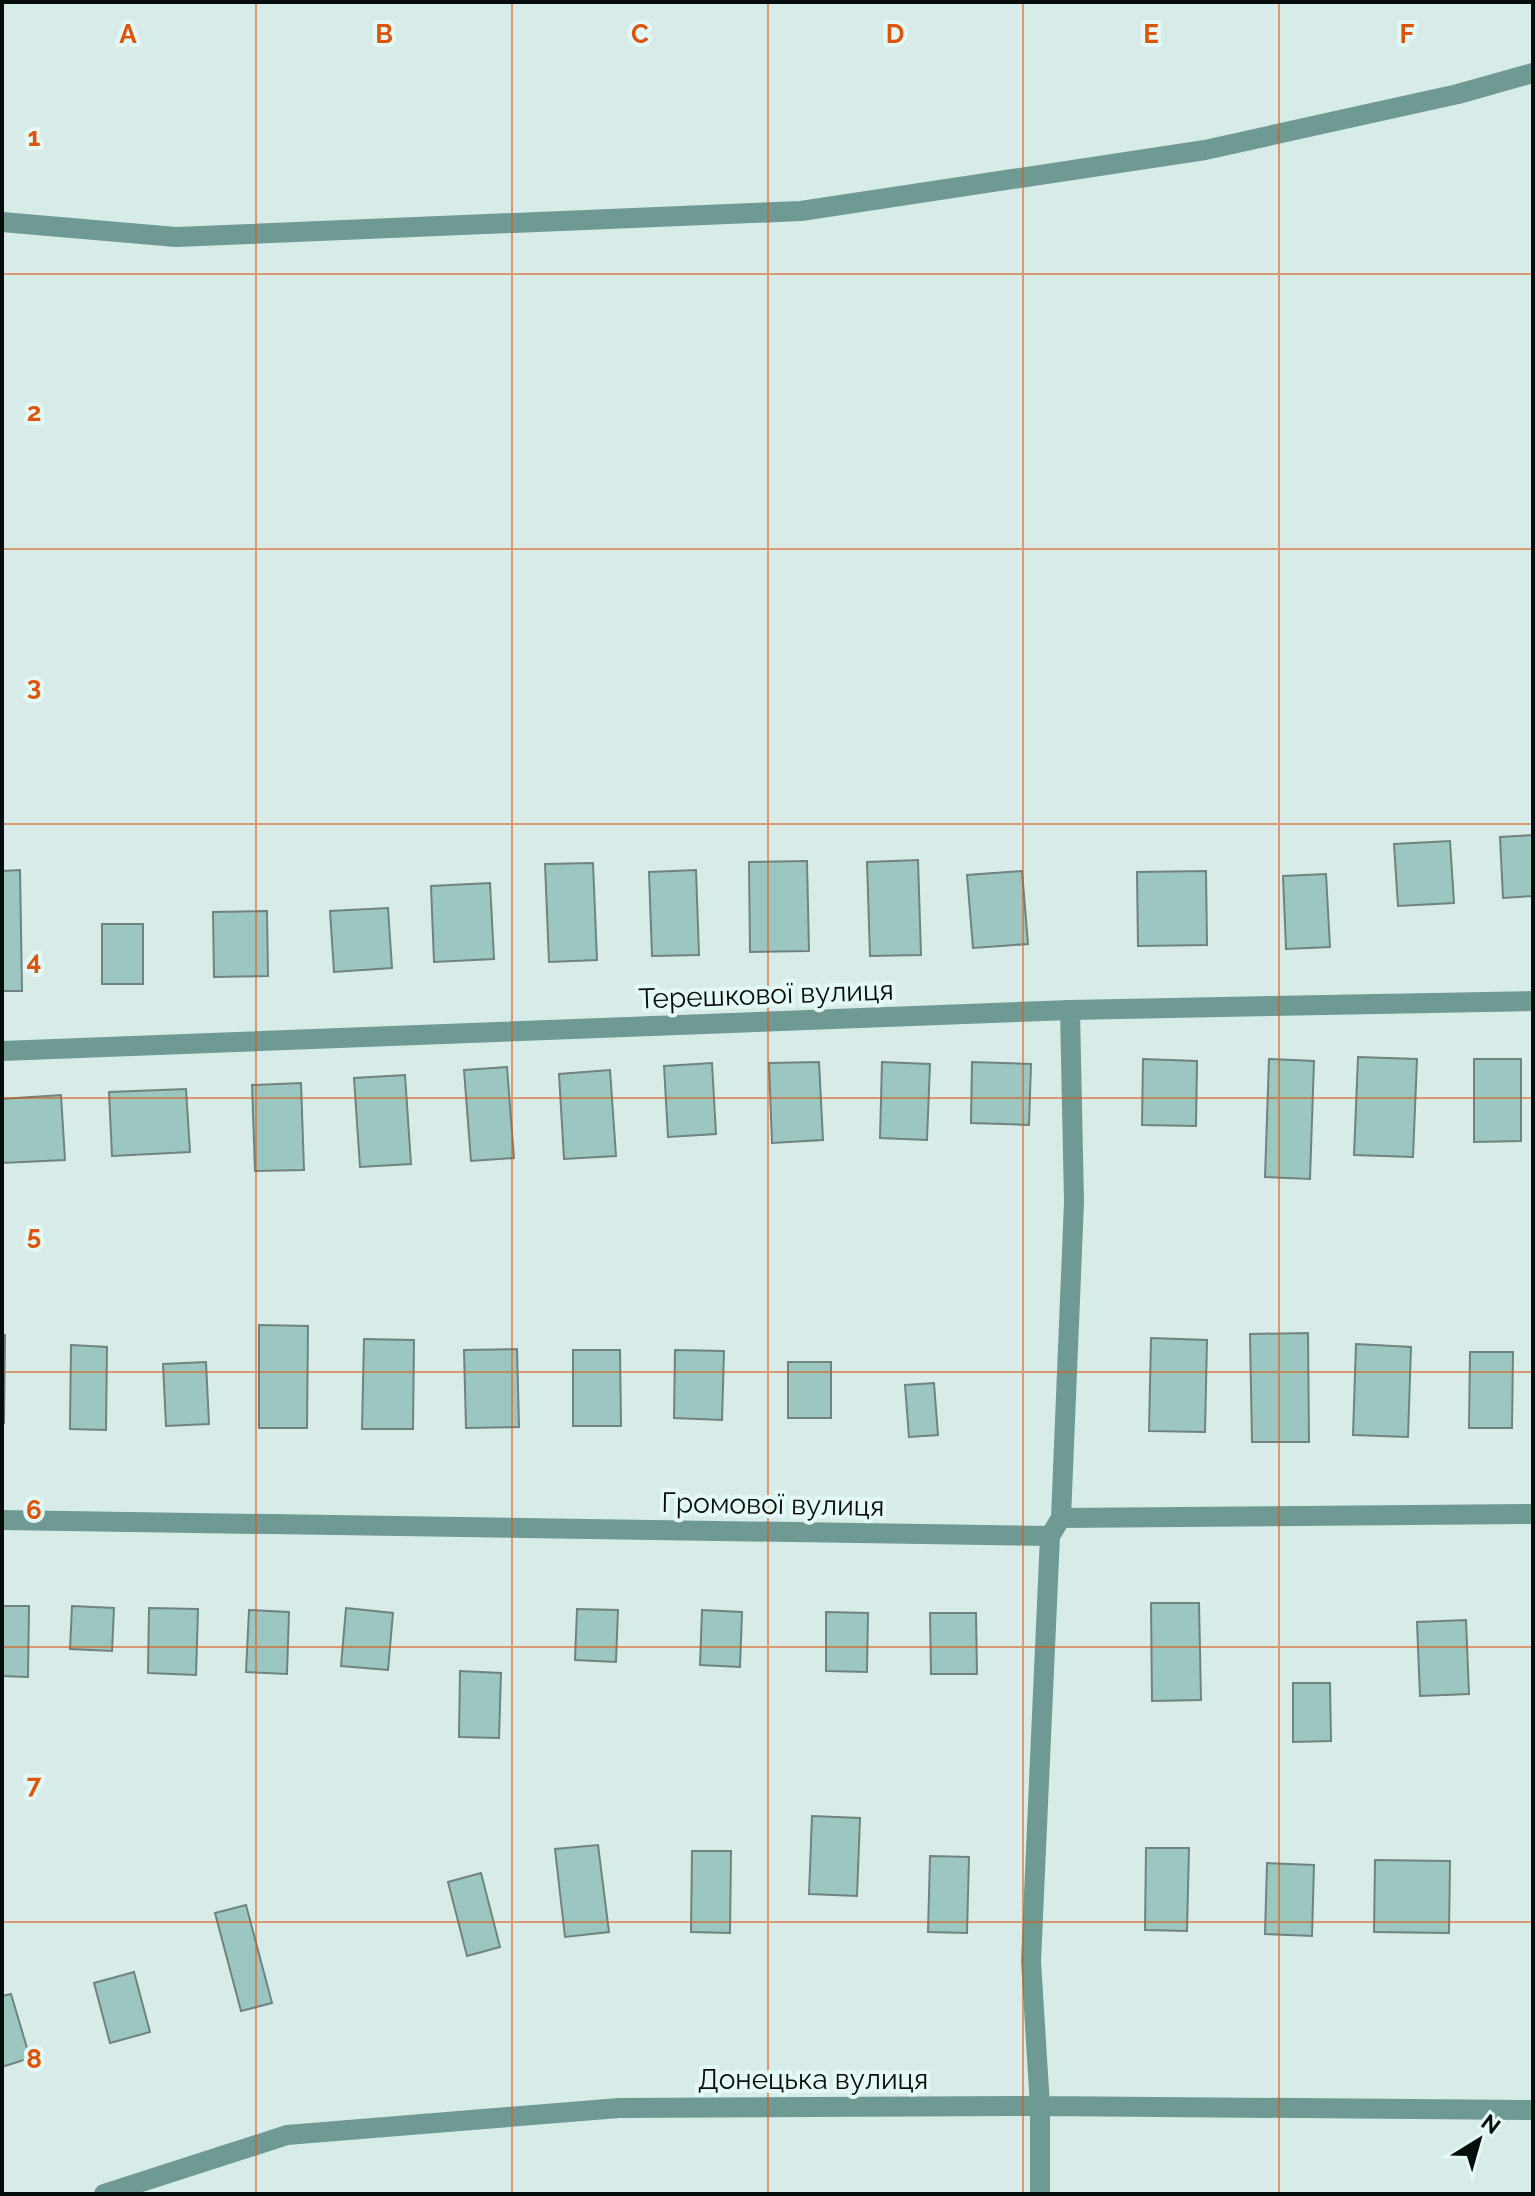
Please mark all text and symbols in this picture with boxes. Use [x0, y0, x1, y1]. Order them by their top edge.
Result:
text: A [119, 19, 137, 49]
text: B [375, 19, 393, 49]
text: C [631, 19, 649, 49]
text: D [886, 19, 904, 49]
text: E [1143, 19, 1159, 49]
text: F [1400, 19, 1415, 49]
text: 1 [28, 122, 41, 152]
text: 2 [27, 397, 41, 427]
text: 3 [27, 671, 41, 701]
text: 4 [27, 946, 41, 976]
street label: Терешкової вулиця [638, 974, 894, 1015]
text: 5 [27, 1220, 41, 1250]
street label: Громової вулиця [661, 1486, 885, 1523]
text: 6 [26, 1495, 42, 1525]
text: 7 [27, 1769, 42, 1799]
text: 8 [26, 2044, 42, 2074]
street label: Донецька вулиця [698, 2063, 928, 2096]
north arrow [1439, 2100, 1519, 2180]
text: N [1477, 2109, 1506, 2139]

